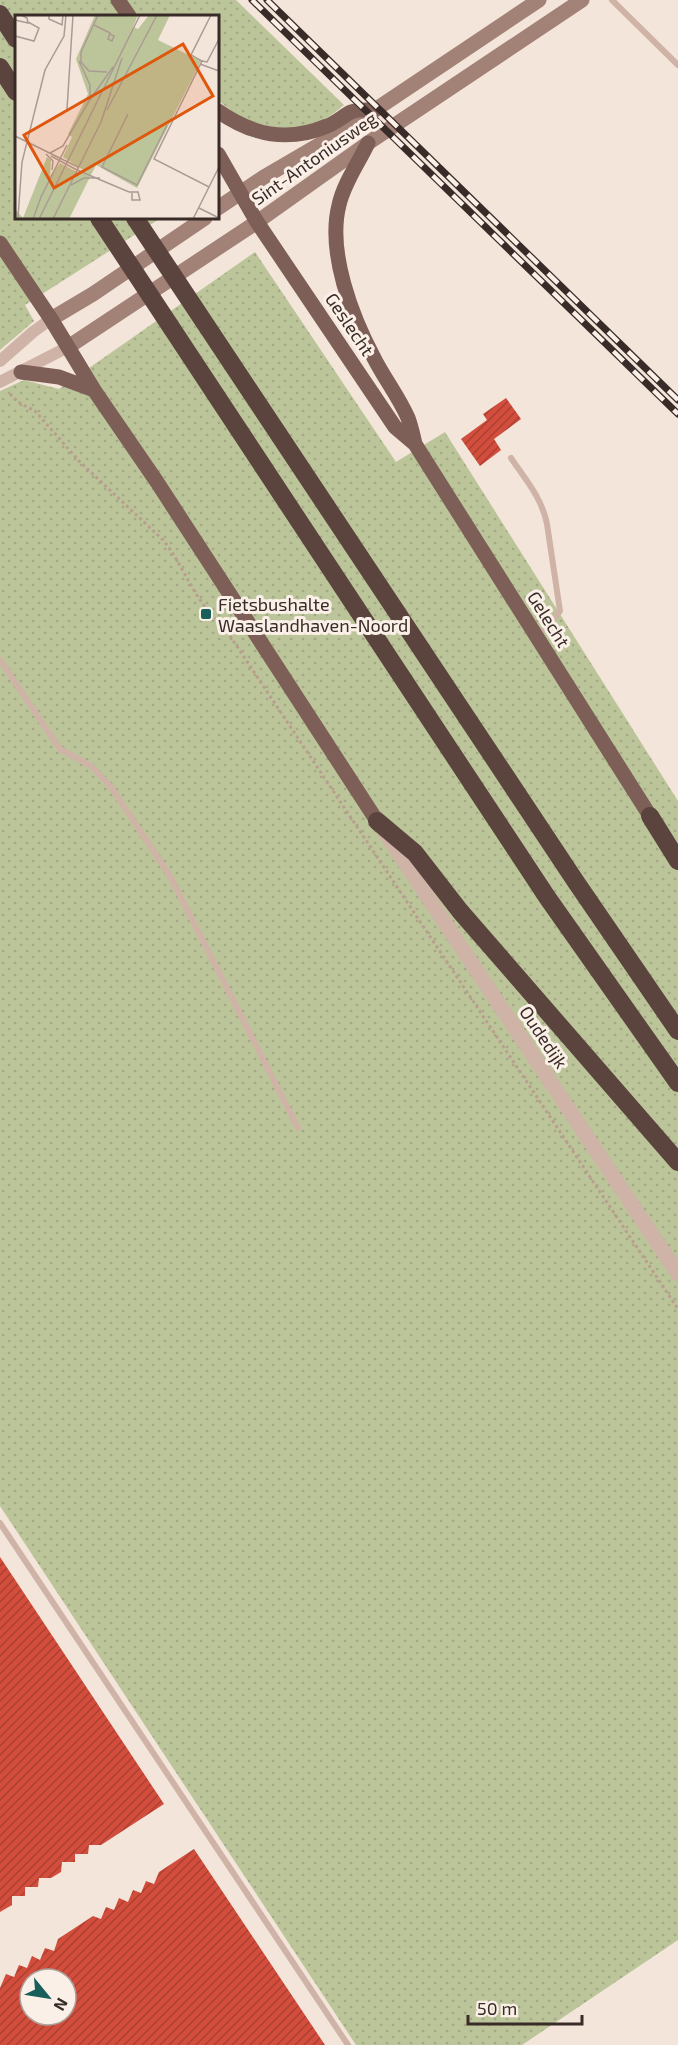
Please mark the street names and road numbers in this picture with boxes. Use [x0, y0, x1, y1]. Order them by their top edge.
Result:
street label: Sint-Antoniusweg [247, 107, 381, 209]
street label: Geslecht [321, 288, 379, 360]
street label: Gelecht [523, 587, 575, 651]
street label: Oudedijk [515, 1002, 573, 1072]

